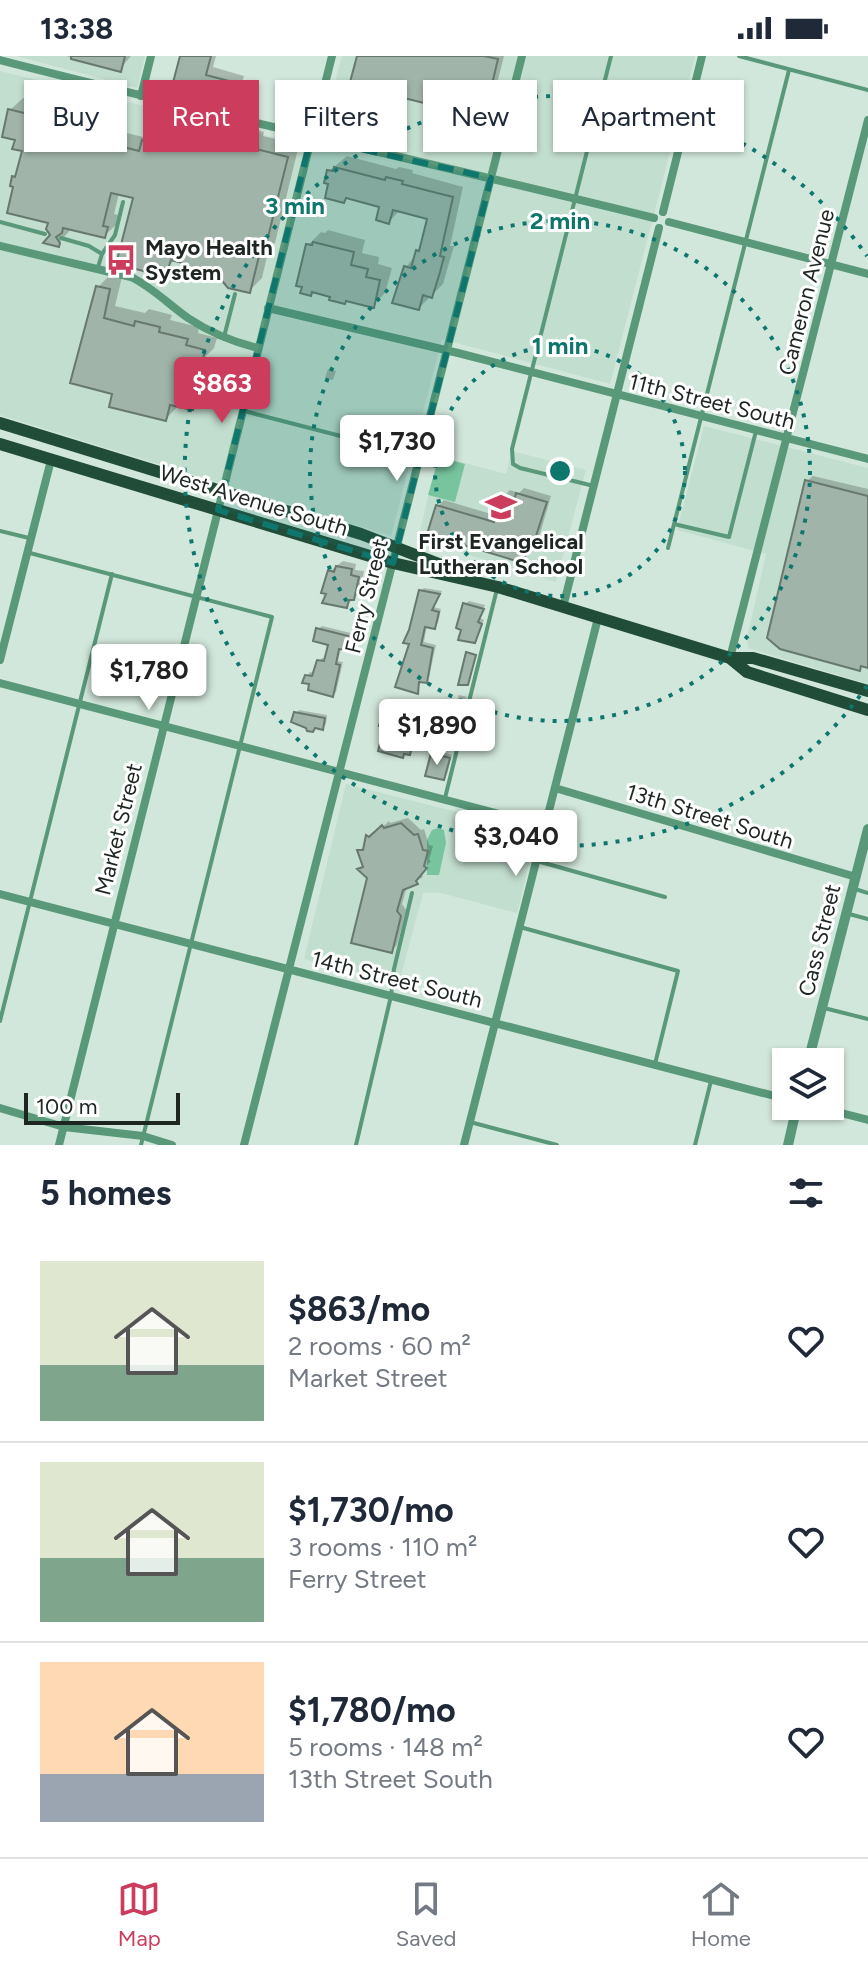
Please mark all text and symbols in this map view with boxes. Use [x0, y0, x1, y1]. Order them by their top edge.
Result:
text: 13:38 [40, 10, 113, 47]
chip: Buy [24, 80, 127, 152]
chip: Rent [143, 80, 259, 152]
chip: Filters [275, 80, 407, 152]
chip: New [423, 80, 537, 152]
chip: Apartment [553, 80, 744, 152]
text: 3 min [265, 191, 325, 220]
text: 2 min [530, 206, 590, 235]
street label: Cameron Avenue [773, 206, 840, 378]
place label: Mayo Health System [145, 234, 273, 286]
bus stop icon: Mayo Health System [104, 243, 138, 277]
text: 1 min [532, 331, 588, 360]
pin: $863 [175, 357, 269, 425]
text: $863 [192, 367, 252, 399]
street label: 11th Street South [626, 368, 798, 435]
pin: $1,730 [332, 415, 462, 483]
text: $1,730 [358, 425, 436, 457]
centre of rings [546, 457, 574, 485]
street label: West Avenue South [157, 459, 351, 542]
school or university icon: First Evangelical Lutheran School [484, 490, 518, 524]
place label: First Evangelical Lutheran School [418, 528, 584, 580]
street label: Ferry Street [339, 536, 394, 656]
pin: $1,780 [84, 644, 214, 712]
text: $1,780 [109, 654, 189, 686]
pin: $1,890 [372, 699, 502, 767]
text: $1,890 [397, 709, 477, 741]
street label: Market Street [89, 760, 148, 898]
street label: 13th Street South [623, 778, 797, 855]
pin: $3,040 [451, 810, 581, 878]
text: $3,040 [473, 820, 559, 852]
street label: Cass Street [793, 881, 846, 999]
street label: 14th Street South [309, 945, 485, 1014]
map controls [772, 1048, 844, 1120]
button: layers [772, 1048, 844, 1120]
scale bar [24, 1089, 180, 1125]
text: 100 m [36, 1093, 97, 1120]
icon: filters [784, 1171, 828, 1215]
text: 5 homes [40, 1173, 171, 1214]
text: $863/mo [288, 1289, 430, 1330]
icon: home [104, 1293, 200, 1389]
icon: heart [784, 1319, 828, 1363]
text: 2 rooms · 60 m² [288, 1330, 471, 1362]
text: Market Street [288, 1362, 448, 1394]
text: $1,730/mo [288, 1490, 454, 1531]
icon: home [104, 1494, 200, 1590]
icon: heart [784, 1520, 828, 1564]
text: 3 rooms · 110 m² [288, 1531, 477, 1563]
text: Ferry Street [288, 1563, 427, 1595]
text: $1,780/mo [288, 1690, 456, 1731]
icon: home [104, 1694, 200, 1790]
icon: heart [784, 1720, 828, 1764]
text: 5 rooms · 148 m² [288, 1731, 483, 1763]
text: 13th Street South [288, 1763, 493, 1795]
tab: Map [117, 1877, 161, 1952]
tab: Saved [396, 1877, 456, 1952]
tab: Home [691, 1877, 751, 1952]

